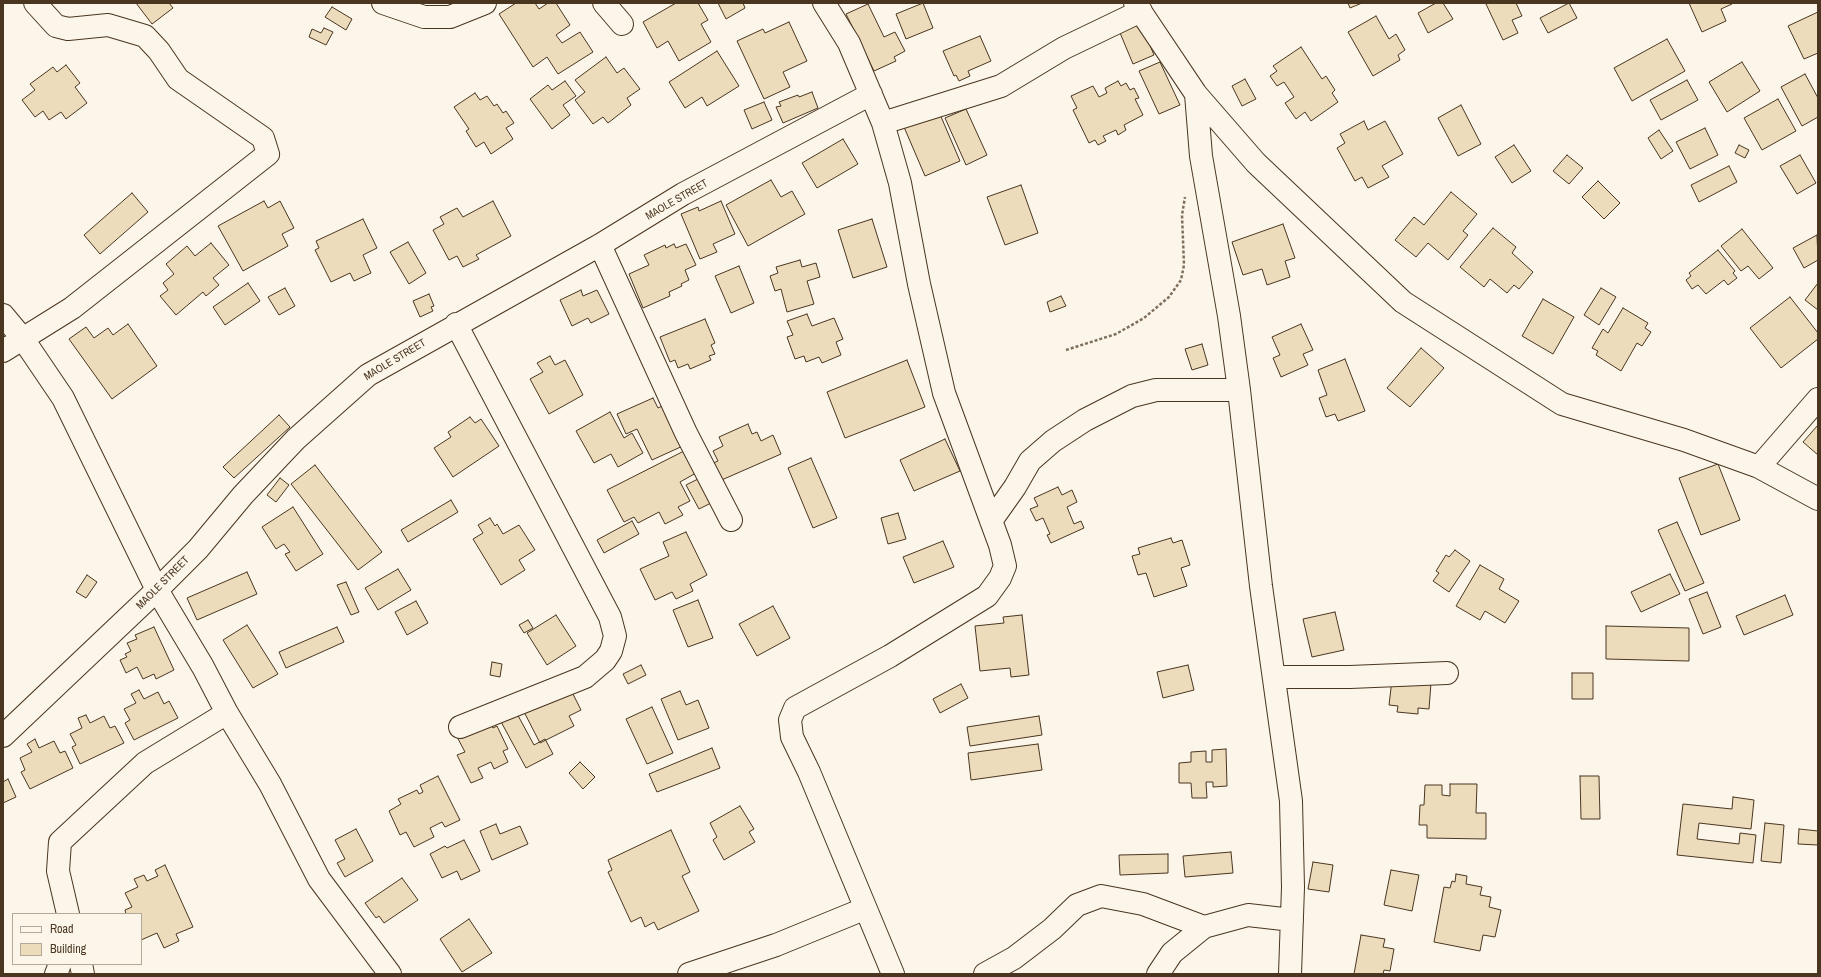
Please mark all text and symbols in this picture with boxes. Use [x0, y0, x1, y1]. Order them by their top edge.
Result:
street label: MAOLE STREET [644, 177, 710, 223]
street label: MAOLE STREET [362, 336, 428, 384]
street label: MAOLE STREET [134, 554, 192, 612]
legend [12, 913, 142, 965]
text: Road [50, 921, 74, 937]
text: Building [50, 941, 86, 957]

